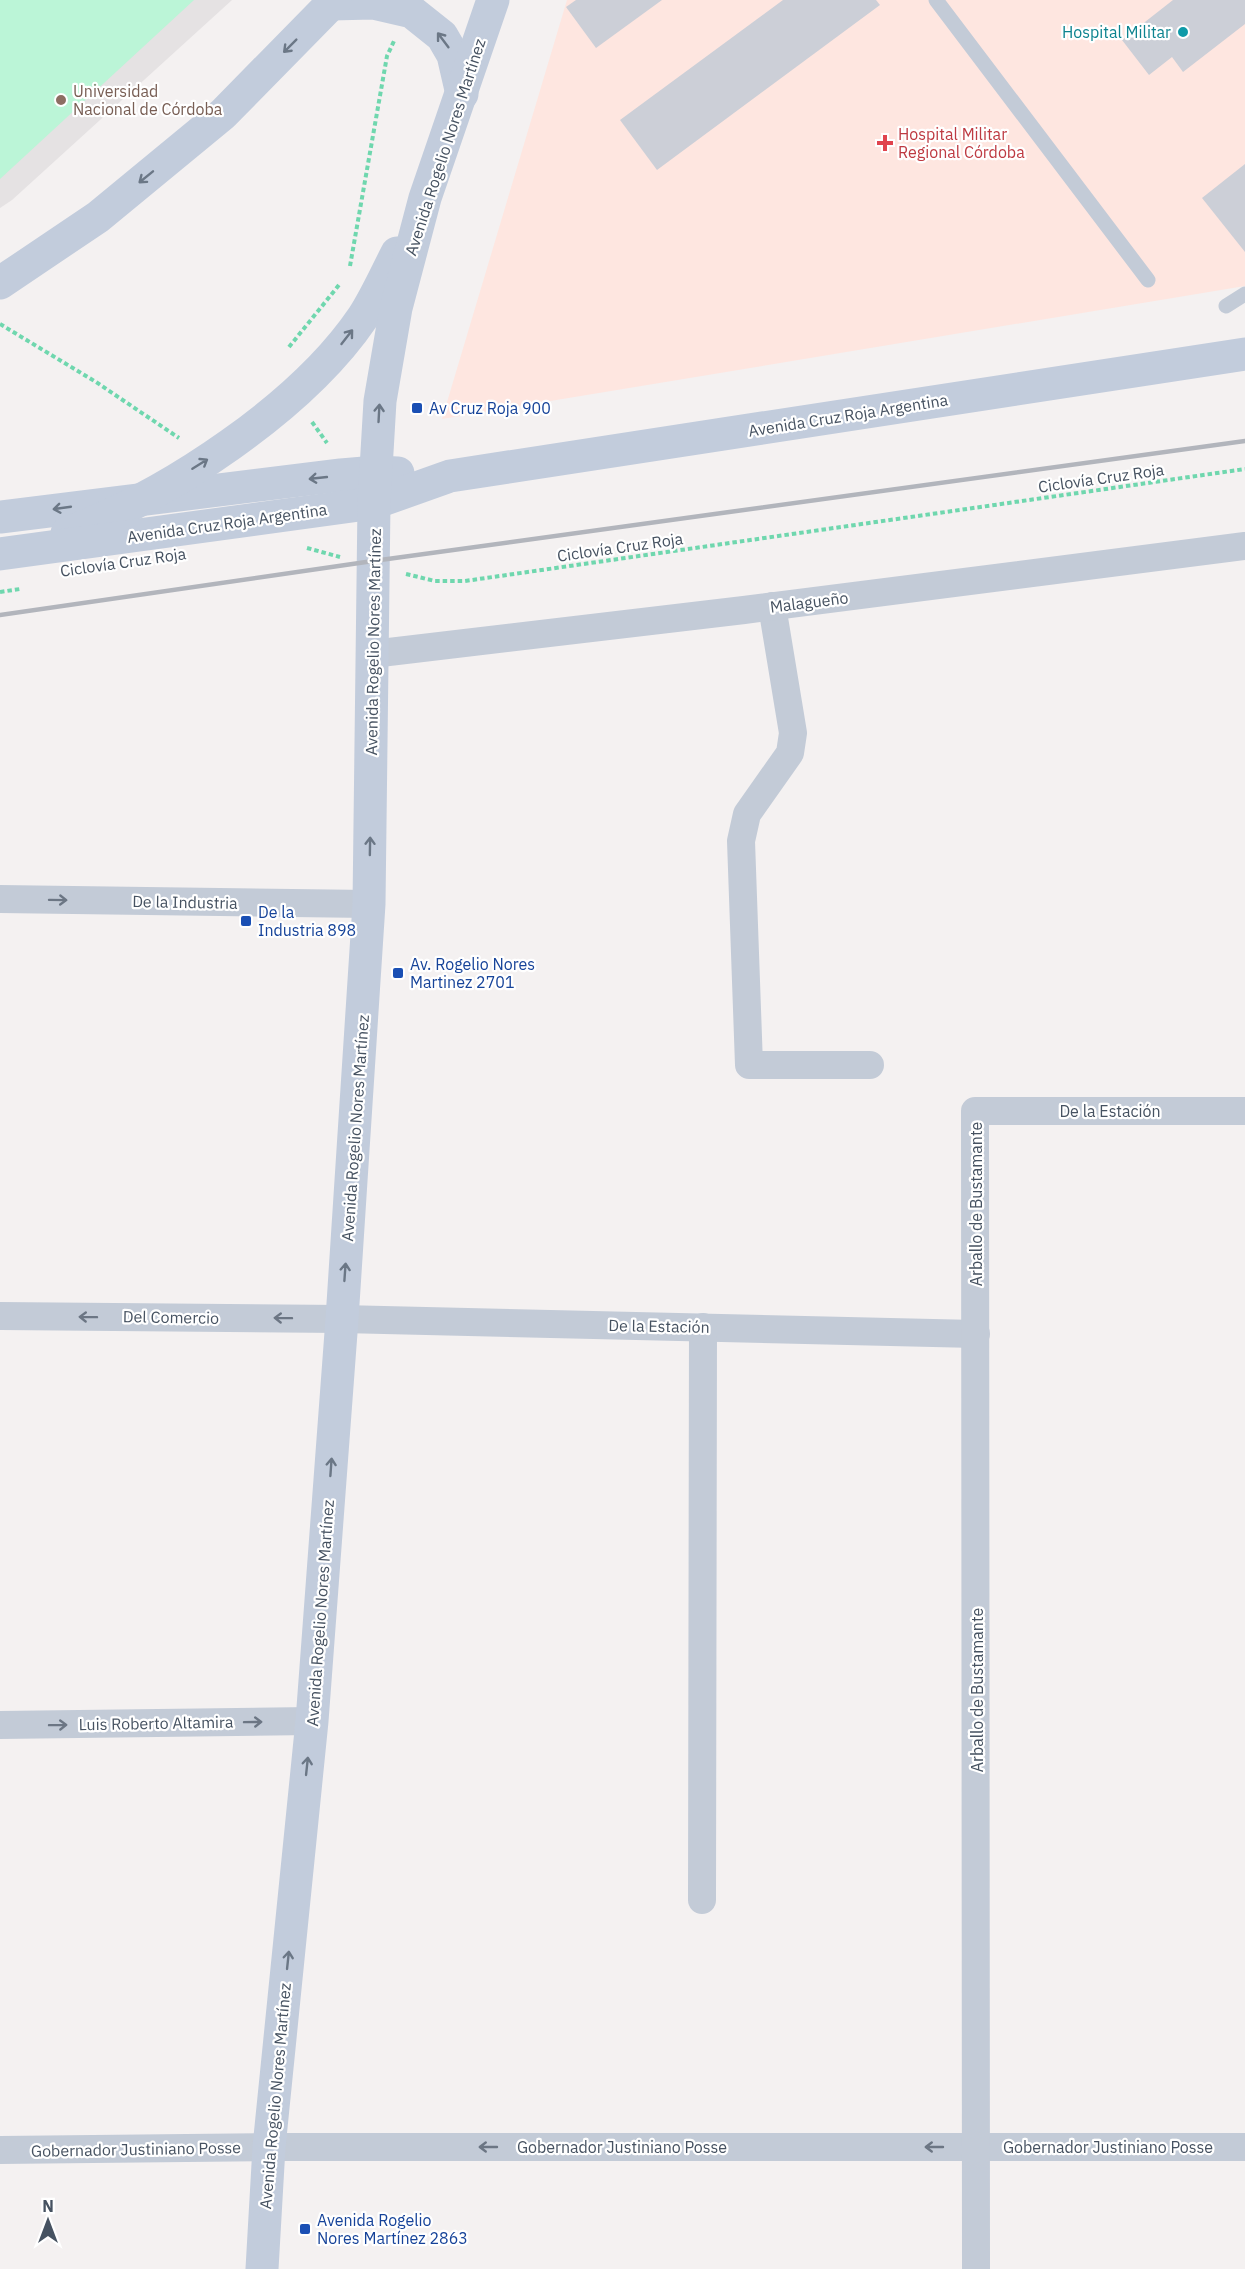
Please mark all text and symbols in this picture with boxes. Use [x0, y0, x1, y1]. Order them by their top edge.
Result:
place label: Hospital Militar [1062, 22, 1171, 42]
marker: Hospital Militar [1176, 25, 1190, 39]
one-way arrow [437, 33, 449, 49]
street label: Avenida Rogelio Nores Martínez [400, 36, 490, 258]
one-way arrow [283, 38, 298, 53]
place label: Universidad Nacional de Córdoba [73, 81, 223, 119]
marker: Universidad Nacional de Córdoba [54, 93, 68, 107]
place label: Hospital Militar Regional Córdoba [898, 124, 1025, 162]
marker: Hospital Militar Regional Córdoba [876, 134, 894, 152]
one-way arrow [139, 171, 155, 184]
one-way arrow [341, 330, 353, 346]
street label: Avenida Cruz Roja Argentina [747, 389, 950, 441]
place label: Av Cruz Roja 900 [429, 398, 551, 418]
marker: Av Cruz Roja 900 [410, 401, 424, 415]
one-way arrow [374, 404, 385, 424]
one-way arrow [191, 457, 208, 469]
street label: Ciclovía Cruz Roja [1037, 459, 1166, 497]
one-way arrow [308, 473, 328, 484]
street label: Avenida Cruz Roja Argentina [126, 499, 329, 547]
one-way arrow [52, 503, 72, 514]
street label: Avenida Rogelio Nores Martínez [361, 528, 385, 756]
street label: Ciclovía Cruz Roja [556, 528, 685, 566]
street label: Ciclovía Cruz Roja [59, 543, 188, 581]
street label: Malagueño [769, 587, 849, 617]
one-way arrow [364, 836, 376, 856]
street label: De la Industria [132, 891, 238, 913]
one-way arrow [48, 894, 68, 906]
place label: De la Industria 898 [258, 902, 356, 940]
marker: De la Industria 898 [239, 914, 253, 928]
place label: Av. Rogelio Nores Martinez 2701 [410, 954, 535, 992]
marker: Av. Rogelio Nores Martinez 2701 [391, 966, 405, 980]
street label: Avenida Rogelio Nores Martínez [337, 1014, 373, 1242]
street label: De la Estación [1059, 1101, 1161, 1121]
street label: Arballo de Bustamante [966, 1122, 986, 1286]
one-way arrow [340, 1263, 351, 1283]
street label: Del Comercio [123, 1306, 219, 1328]
one-way arrow [79, 1311, 99, 1322]
one-way arrow [274, 1313, 294, 1324]
street label: De la Estación [608, 1315, 710, 1337]
one-way arrow [326, 1457, 337, 1477]
street label: Avenida Rogelio Nores Martínez [302, 1499, 338, 1727]
street label: Arballo de Bustamante [967, 1608, 987, 1772]
street label: Luis Roberto Altamira [78, 1712, 234, 1734]
one-way arrow [243, 1716, 263, 1728]
one-way arrow [48, 1719, 68, 1731]
one-way arrow [302, 1756, 313, 1776]
one-way arrow [282, 1950, 293, 1970]
street label: Avenida Rogelio Nores Martínez [255, 1982, 295, 2210]
street label: Gobernador Justiniano Posse [31, 2137, 241, 2161]
street label: Gobernador Justiniano Posse [517, 2137, 727, 2157]
street label: Gobernador Justiniano Posse [1003, 2137, 1213, 2157]
one-way arrow [478, 2141, 498, 2153]
one-way arrow [925, 2141, 945, 2153]
north arrow [18, 2191, 78, 2251]
text: N [42, 2196, 54, 2216]
place label: Avenida Rogelio Nores Martínez 2863 [317, 2210, 468, 2248]
marker: Avenida Rogelio Nores Martínez 2863 [298, 2222, 312, 2236]

